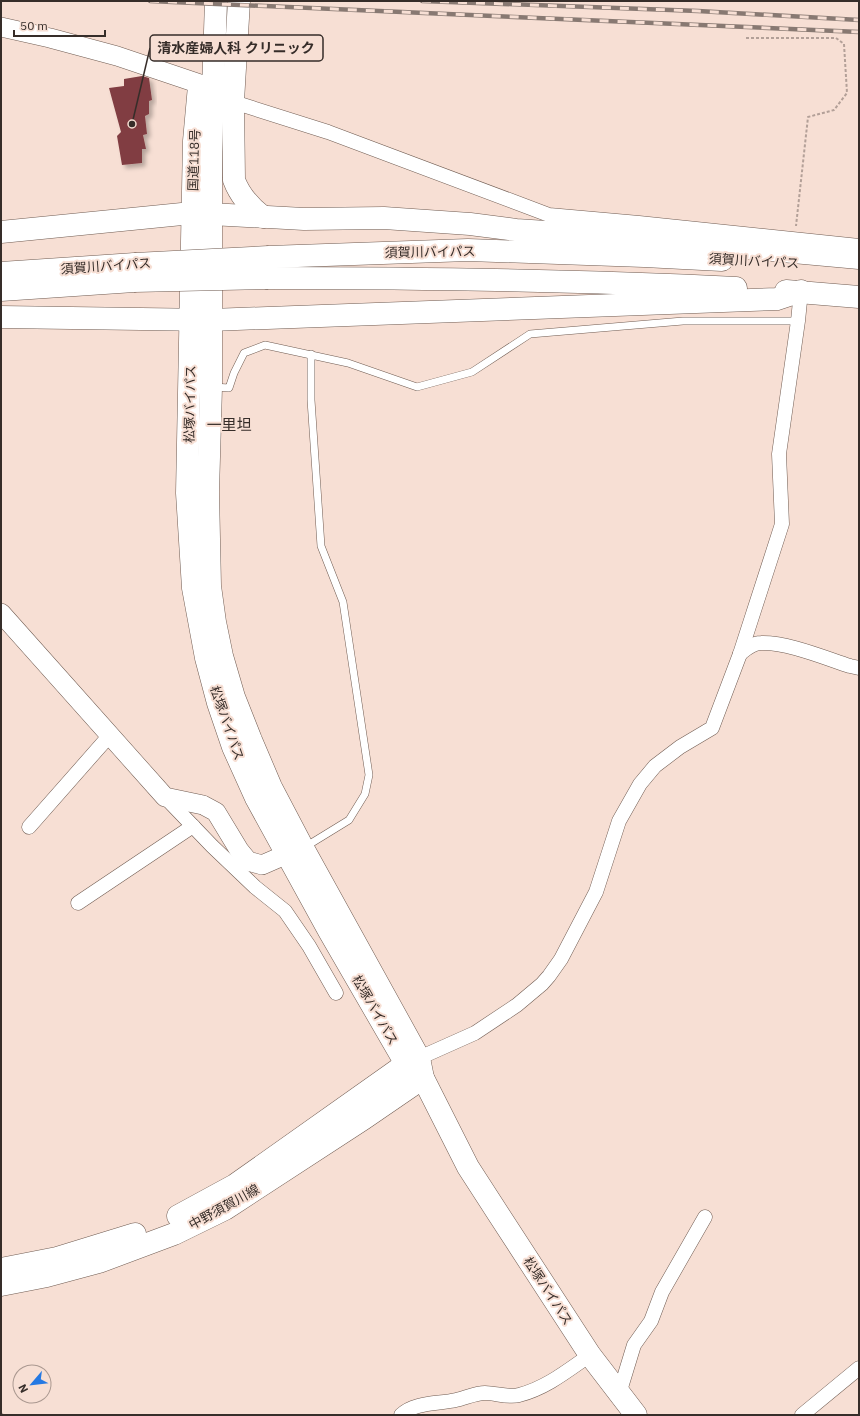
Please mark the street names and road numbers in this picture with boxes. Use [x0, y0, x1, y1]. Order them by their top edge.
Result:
street label: 国道118号 [184, 129, 204, 191]
street label: 須賀川バイパス [384, 243, 476, 261]
street label: 須賀川バイパス [708, 250, 800, 272]
street label: 須賀川バイパス [60, 254, 152, 278]
street label: 松塚バイパス [181, 365, 199, 443]
street label: 松塚バイパス [206, 683, 248, 763]
street label: 松塚バイパス [348, 972, 402, 1048]
street label: 中野須賀川線 [186, 1181, 262, 1233]
street label: 松塚バイパス [520, 1254, 576, 1328]

